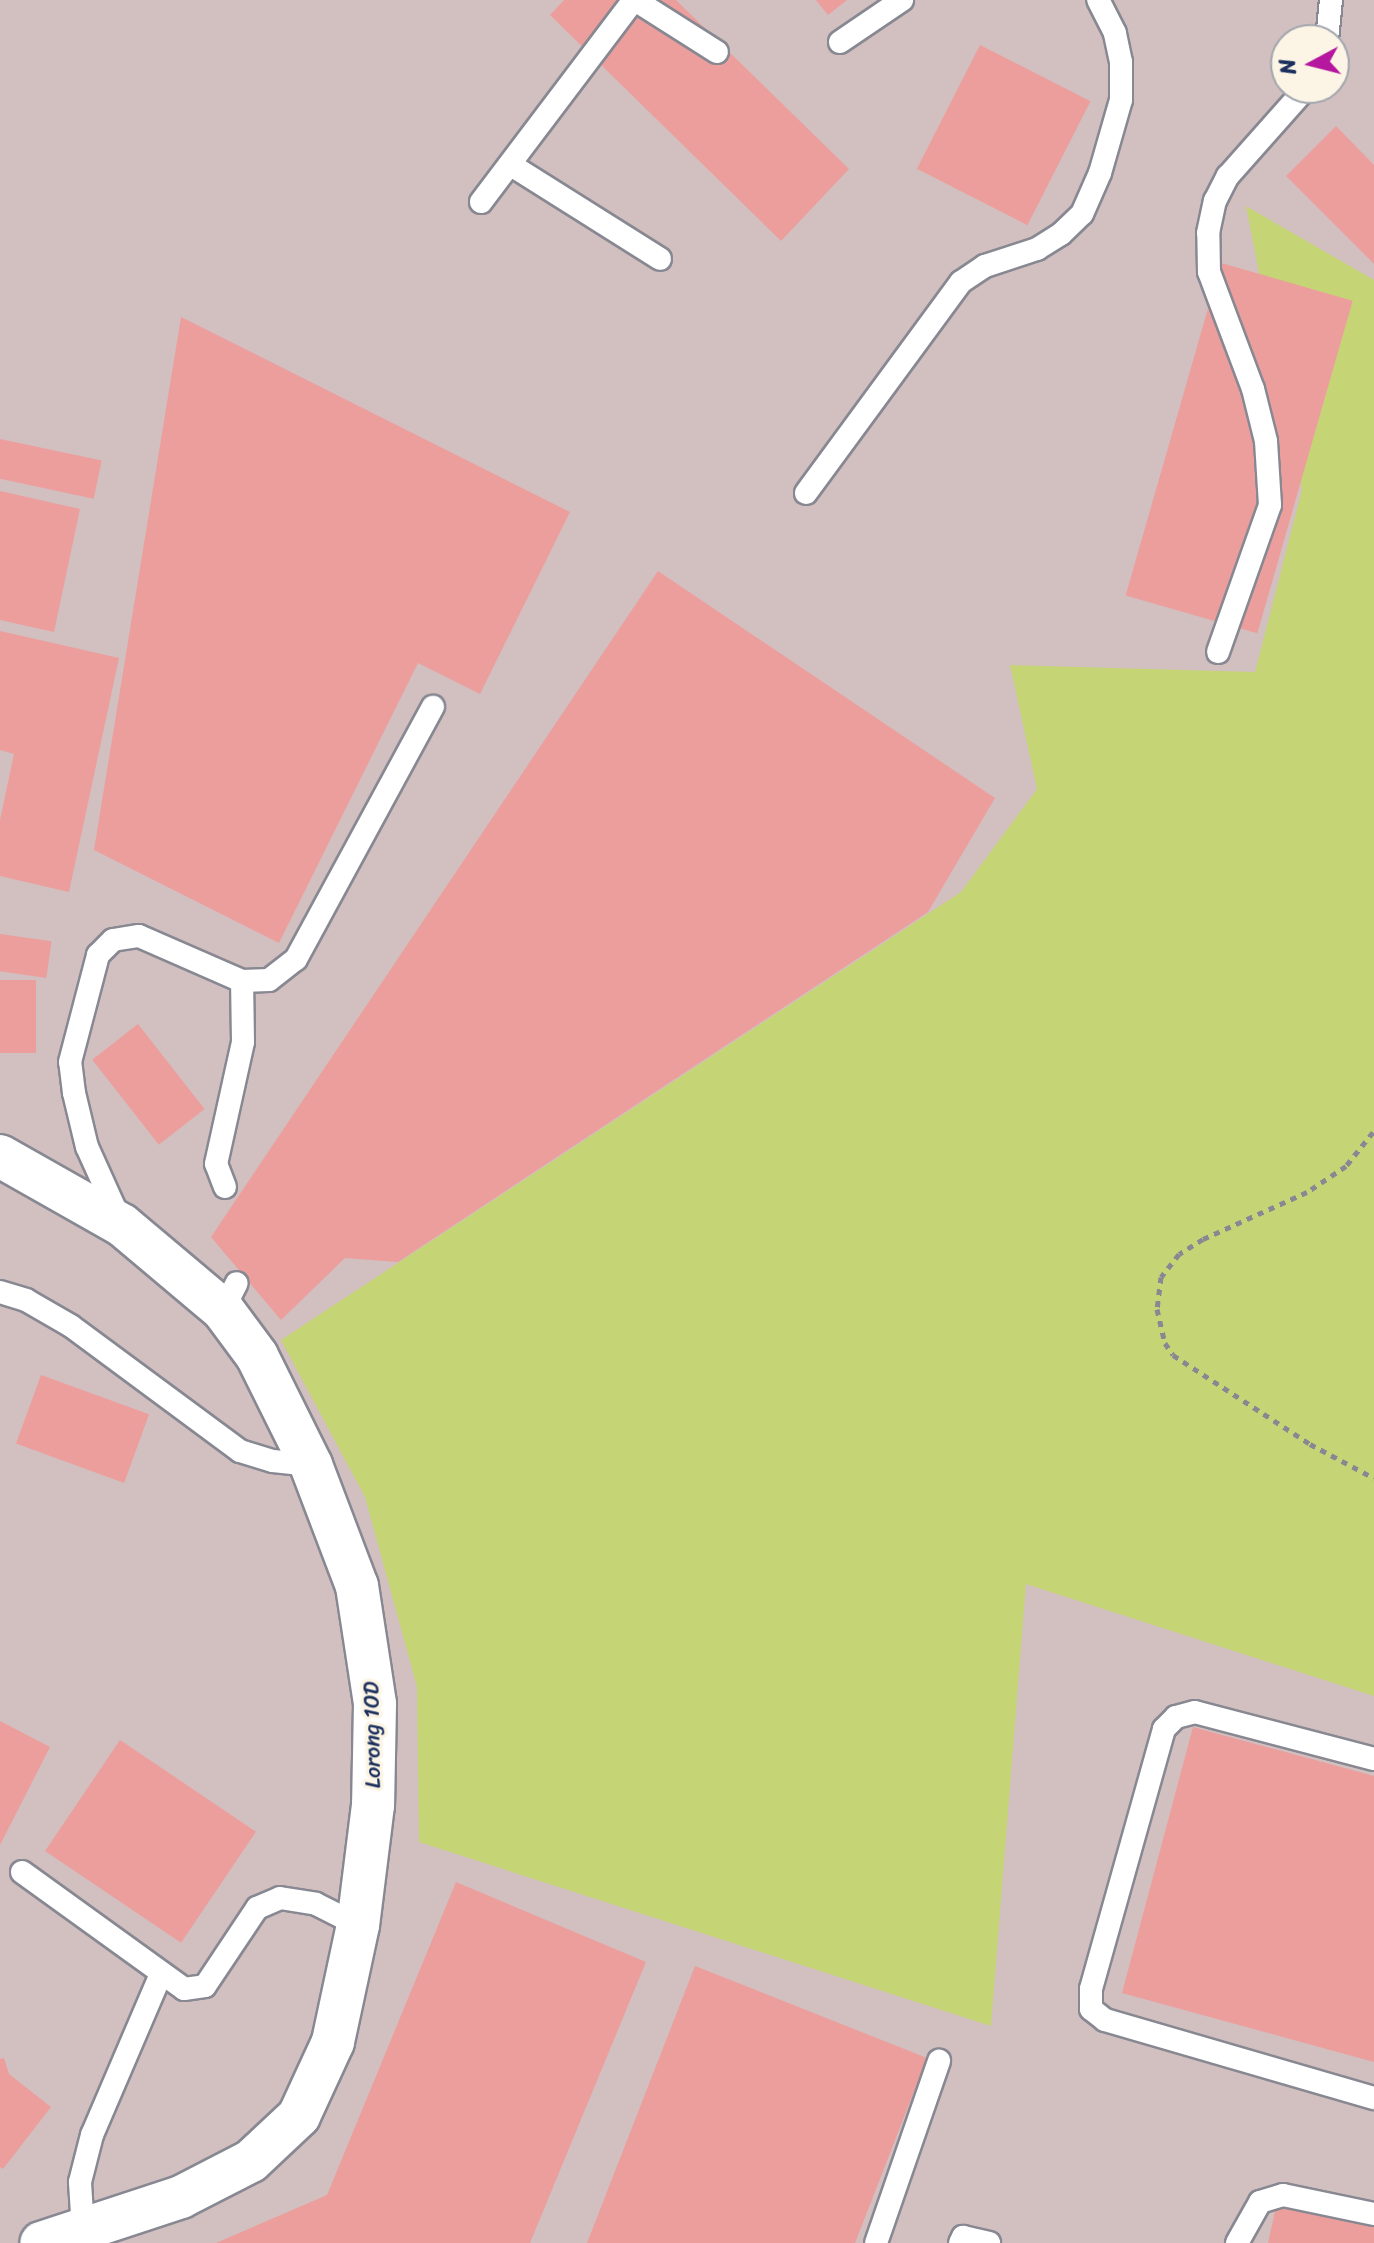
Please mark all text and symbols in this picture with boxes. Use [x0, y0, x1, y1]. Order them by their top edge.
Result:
north arrow [1270, 24, 1350, 104]
text: N [1267, 57, 1308, 77]
street label: Lorong 10D [358, 1681, 386, 1789]

